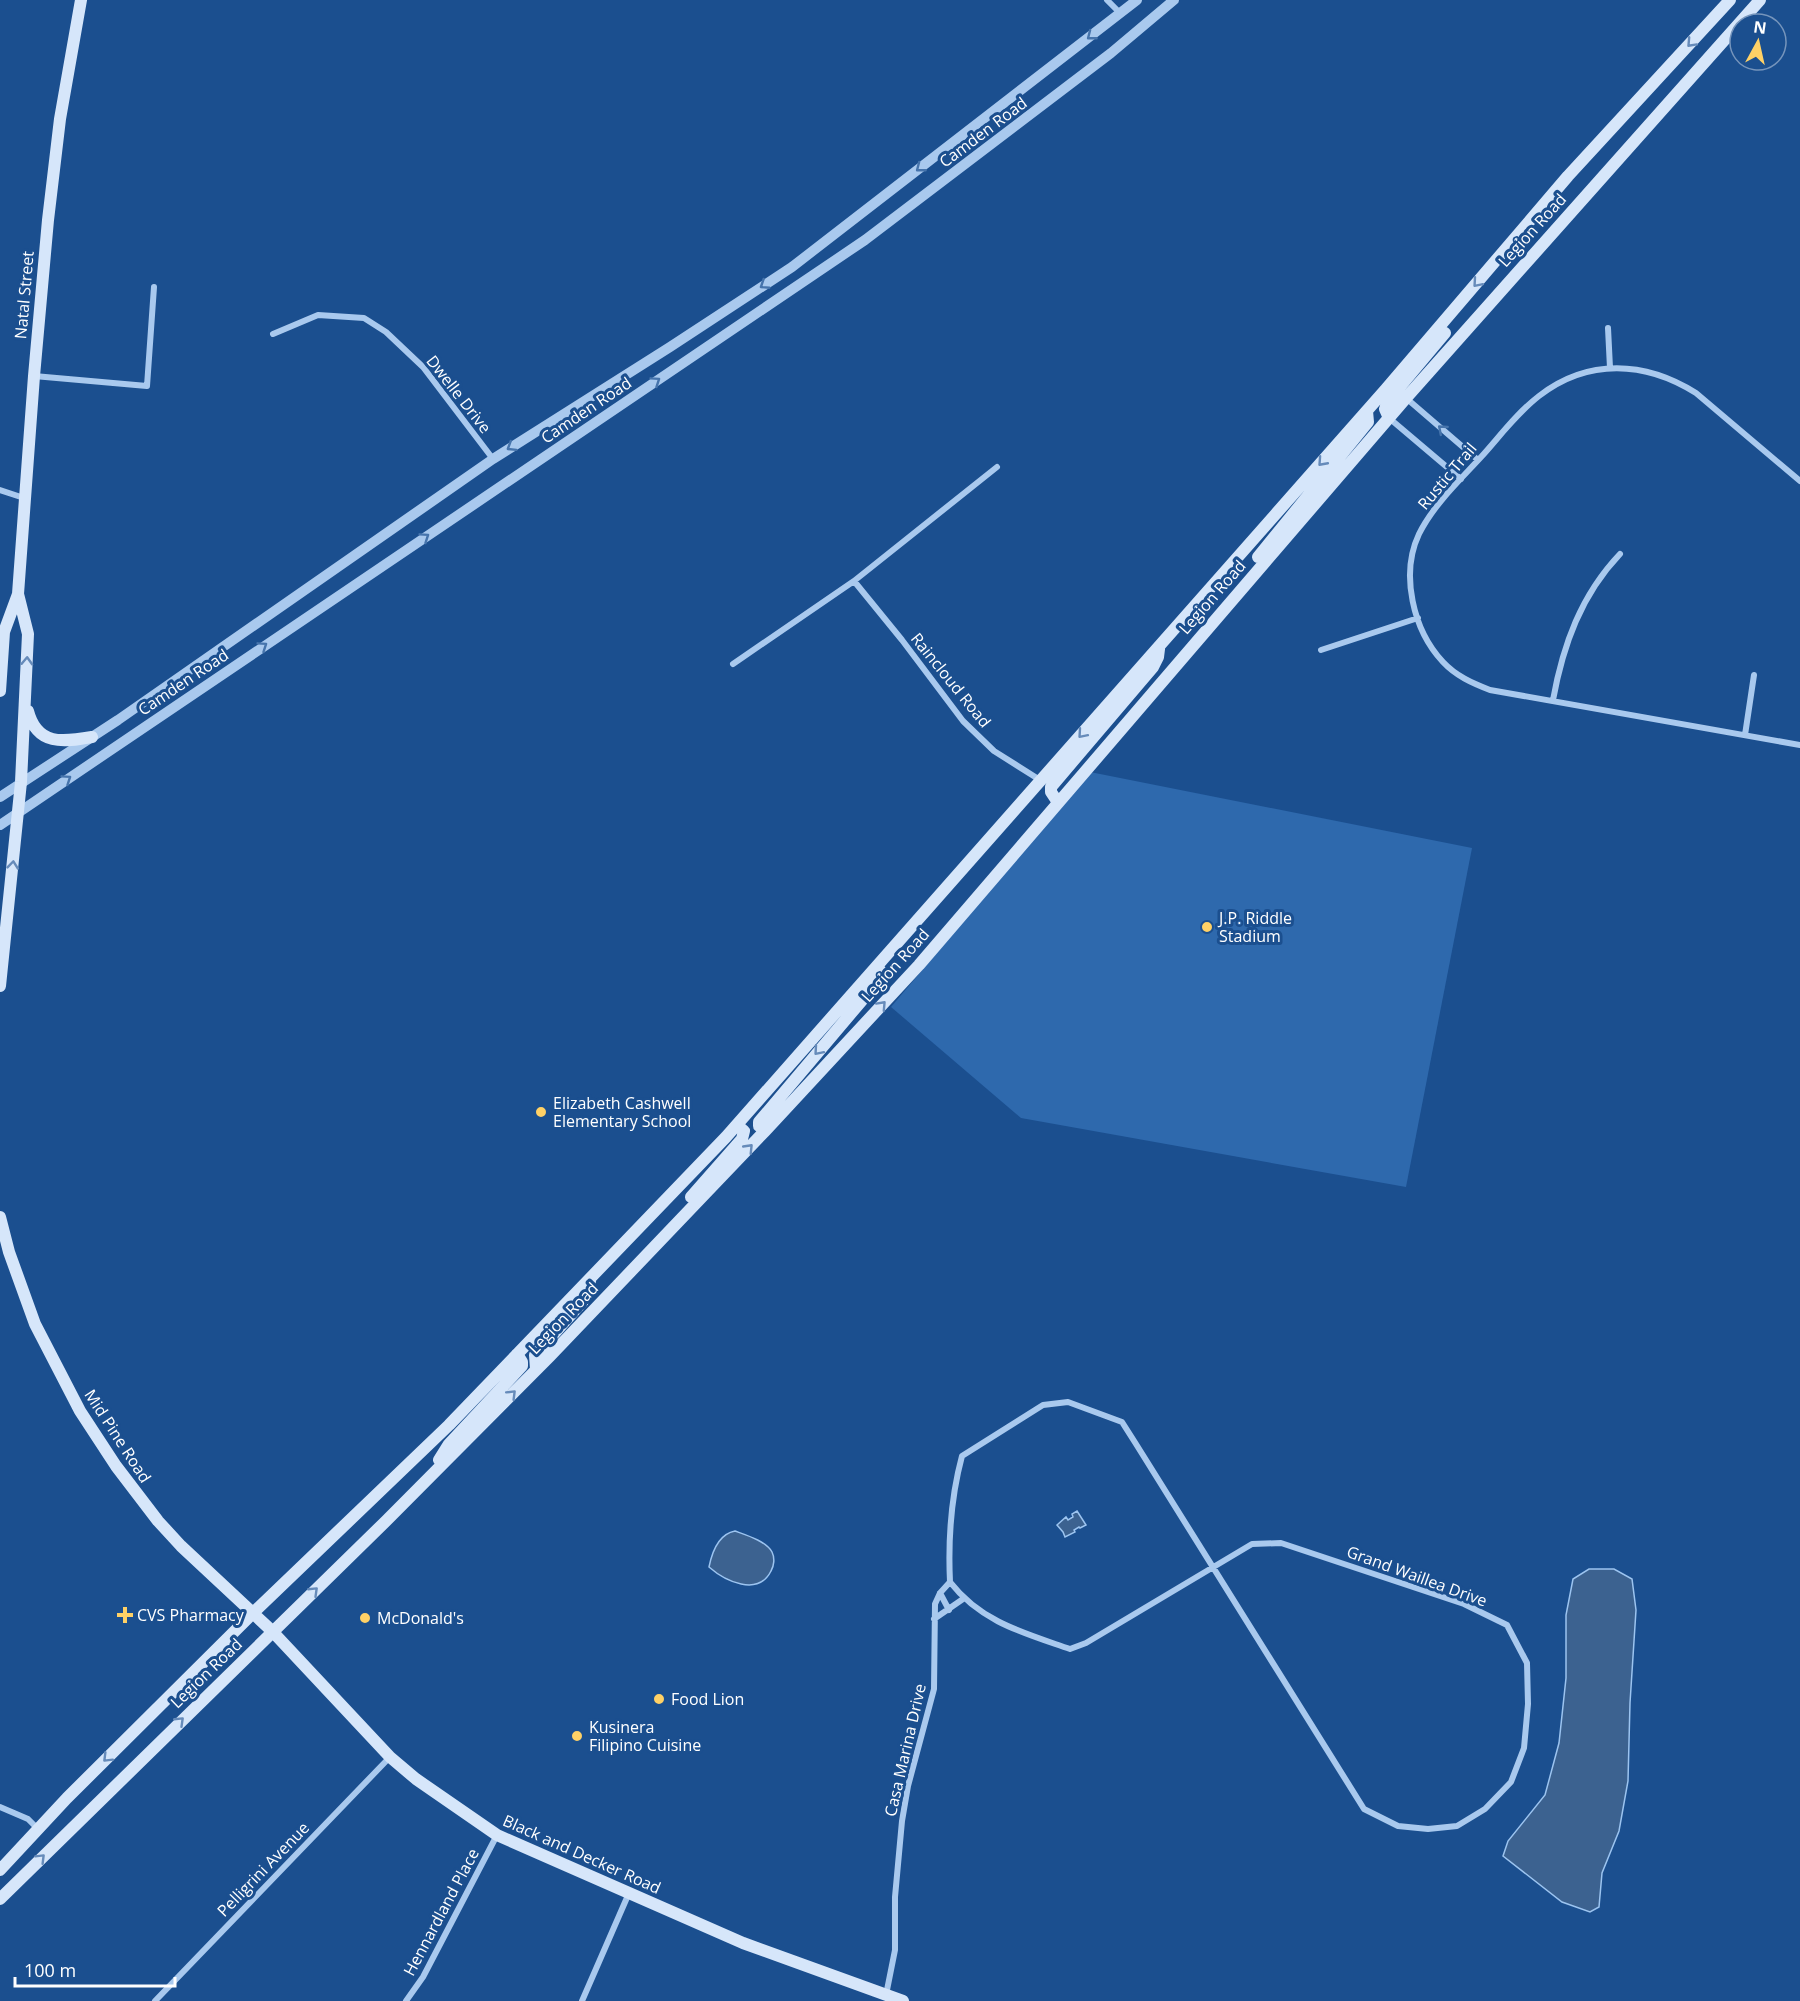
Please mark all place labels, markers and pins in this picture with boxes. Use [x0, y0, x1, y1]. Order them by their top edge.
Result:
place label: J.P. Riddle Stadium [1217, 907, 1292, 947]
marker: J.P. Riddle Stadium [1200, 920, 1214, 934]
place label: Elizabeth Cashwell Elementary School [553, 1092, 691, 1132]
marker: Elizabeth Cashwell Elementary School [534, 1105, 548, 1119]
place label: CVS Pharmacy [137, 1604, 245, 1626]
place label: McDonald's [377, 1607, 464, 1629]
marker: CVS Pharmacy [118, 1608, 132, 1622]
marker: McDonald's [358, 1611, 372, 1625]
place label: Food Lion [671, 1688, 744, 1710]
marker: Food Lion [652, 1692, 666, 1706]
place label: Kusinera Filipino Cuisine [589, 1716, 701, 1756]
marker: Kusinera Filipino Cuisine [570, 1729, 584, 1743]

